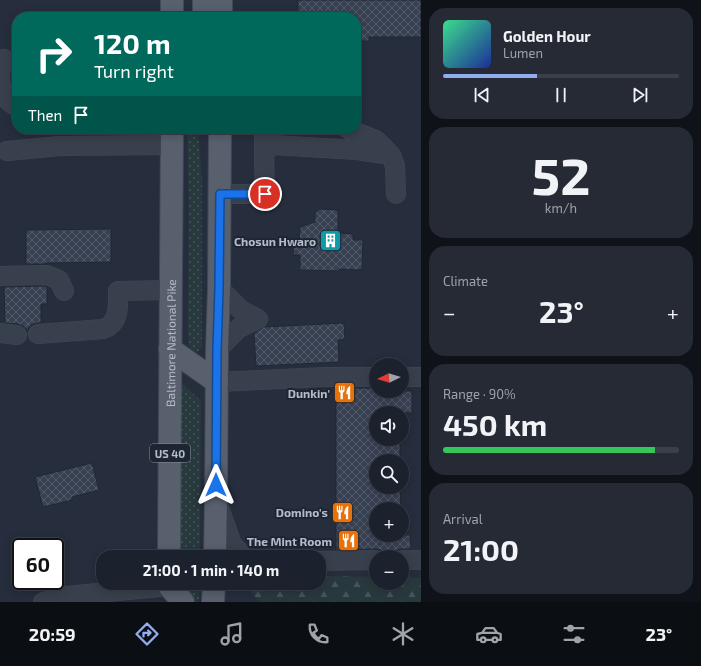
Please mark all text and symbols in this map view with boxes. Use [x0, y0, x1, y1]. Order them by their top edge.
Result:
text: 120 m [94, 26, 171, 60]
text: Golden Hour [503, 27, 591, 45]
icon: right [28, 28, 80, 80]
text: Lumen [503, 45, 543, 61]
text: Turn right [94, 60, 174, 82]
icon: previous [471, 84, 493, 106]
icon: pause [550, 84, 572, 106]
icon: next [629, 84, 651, 106]
icon: arrive [70, 104, 92, 126]
text: Then [28, 106, 62, 124]
text: 52 [532, 143, 590, 205]
pin [248, 177, 282, 211]
icon: arrive [254, 183, 276, 205]
text: km/h [545, 200, 577, 216]
building icon: Chosun Hwaro [318, 228, 344, 254]
place label: Chosun Hwaro [234, 234, 316, 248]
text: Climate [443, 273, 488, 289]
street label: Baltimore National Pike [163, 279, 178, 407]
text: 23° [539, 293, 584, 329]
text: − [443, 299, 456, 325]
text: + [667, 299, 679, 325]
north arrow [369, 358, 409, 398]
map controls [369, 358, 409, 590]
restaurant icon: Dunkin' [332, 380, 358, 406]
place label: Dunkin' [288, 386, 330, 400]
text: Range · 90% [443, 386, 516, 402]
button: sound [369, 406, 409, 446]
text: 450 km [443, 406, 547, 442]
road number: US 40 [150, 444, 190, 462]
button: search [369, 454, 409, 494]
position arrow [195, 464, 237, 506]
restaurant icon: Domino's [330, 499, 356, 525]
button: + [369, 502, 409, 542]
place label: Domino's [276, 505, 328, 519]
text: Arrival [443, 511, 483, 527]
restaurant icon: The Mint Room [335, 528, 361, 554]
text: 21:00 [443, 531, 519, 567]
place label: The Mint Room [247, 534, 332, 548]
speed limit sign: 60 [12, 538, 64, 590]
button: − [369, 550, 409, 590]
text: 21:00 · 1 min · 140 m [143, 561, 279, 579]
icon: directions [133, 620, 161, 648]
icon: music [218, 620, 246, 648]
icon: phone [304, 620, 332, 648]
icon: climate [389, 620, 417, 648]
icon: car [475, 620, 503, 648]
icon: filters [560, 620, 588, 648]
text: 20:59 [29, 623, 76, 645]
text: 23° [645, 623, 672, 645]

